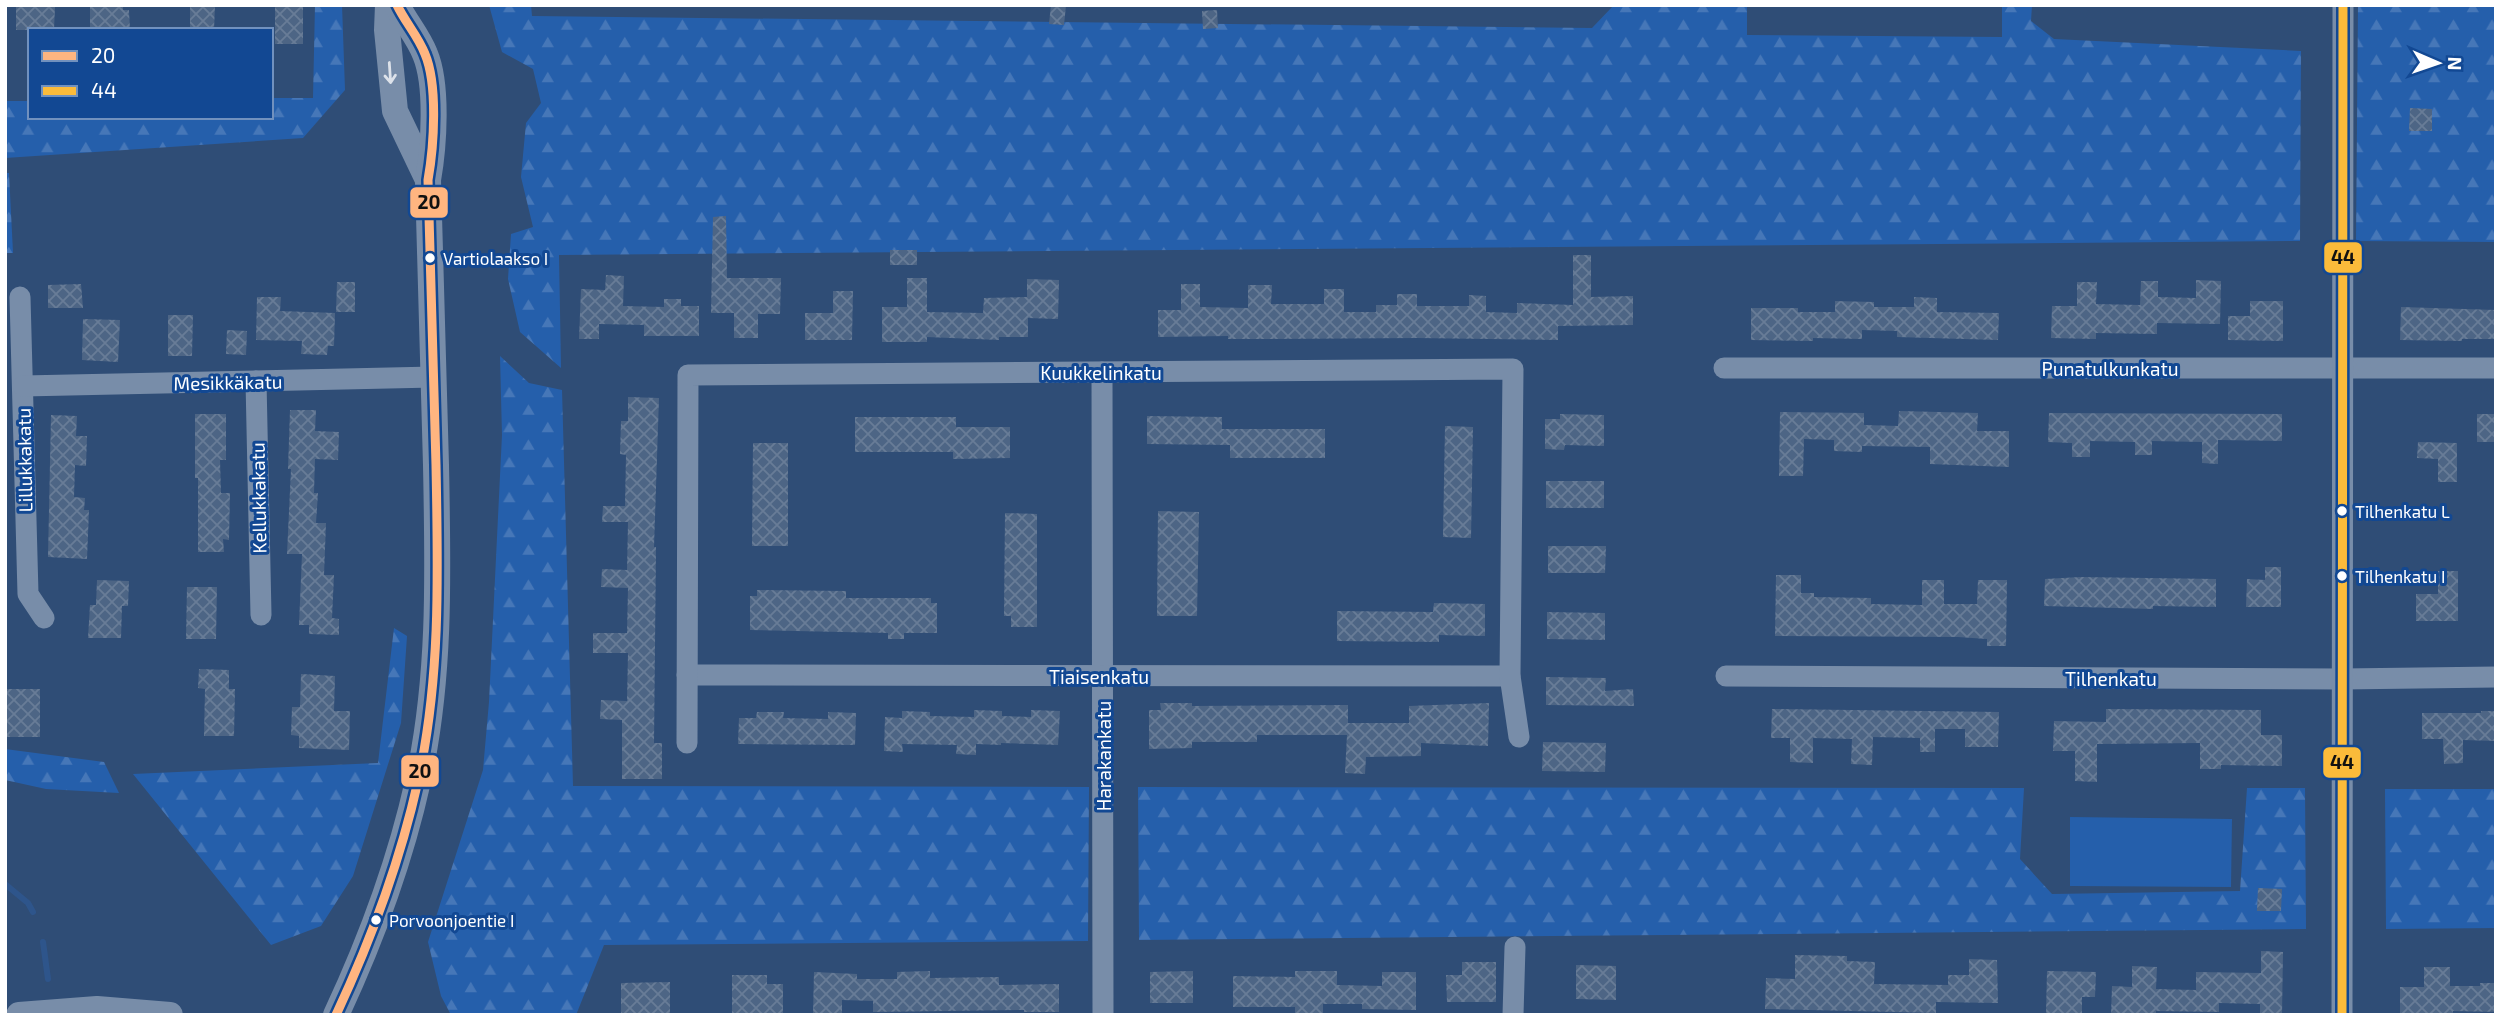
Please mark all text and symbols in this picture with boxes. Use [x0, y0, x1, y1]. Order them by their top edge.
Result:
legend [28, 28, 273, 119]
north arrow [2403, 28, 2473, 98]
text: 20 [91, 42, 115, 67]
text: N [2444, 56, 2467, 71]
one-way arrow [384, 62, 397, 85]
text: 44 [91, 77, 117, 102]
line badge: 20 [409, 186, 449, 219]
text: 20 [417, 190, 441, 213]
line badge: 44 [2323, 241, 2363, 274]
text: 44 [2331, 245, 2355, 268]
place label: Vartiolaakso I [443, 248, 548, 268]
marker: Vartiolaakso I [423, 251, 437, 265]
street label: Punatulkunkatu [2042, 357, 2178, 380]
street label: Kuukkelinkatu [1040, 361, 1162, 384]
street label: Mesikkäkatu [173, 370, 283, 394]
street label: Lillukkakatu [12, 408, 36, 512]
street label: Kellukkakatu [246, 442, 270, 554]
place label: Tilhenkatu L [2355, 501, 2450, 521]
marker: Tilhenkatu L [2335, 504, 2349, 518]
place label: Tilhenkatu I [2355, 566, 2445, 586]
marker: Tilhenkatu I [2335, 569, 2349, 583]
street label: Tiaisenkatu [1049, 665, 1149, 688]
street label: Tilhenkatu [2065, 667, 2157, 690]
street label: Harakankatu [1092, 701, 1115, 811]
line badge: 44 [2322, 746, 2362, 779]
text: 44 [2330, 750, 2354, 773]
line badge: 20 [400, 754, 440, 788]
text: 20 [408, 759, 432, 782]
place label: Porvoonjoentie I [389, 910, 514, 931]
marker: Porvoonjoentie I [369, 913, 383, 927]

